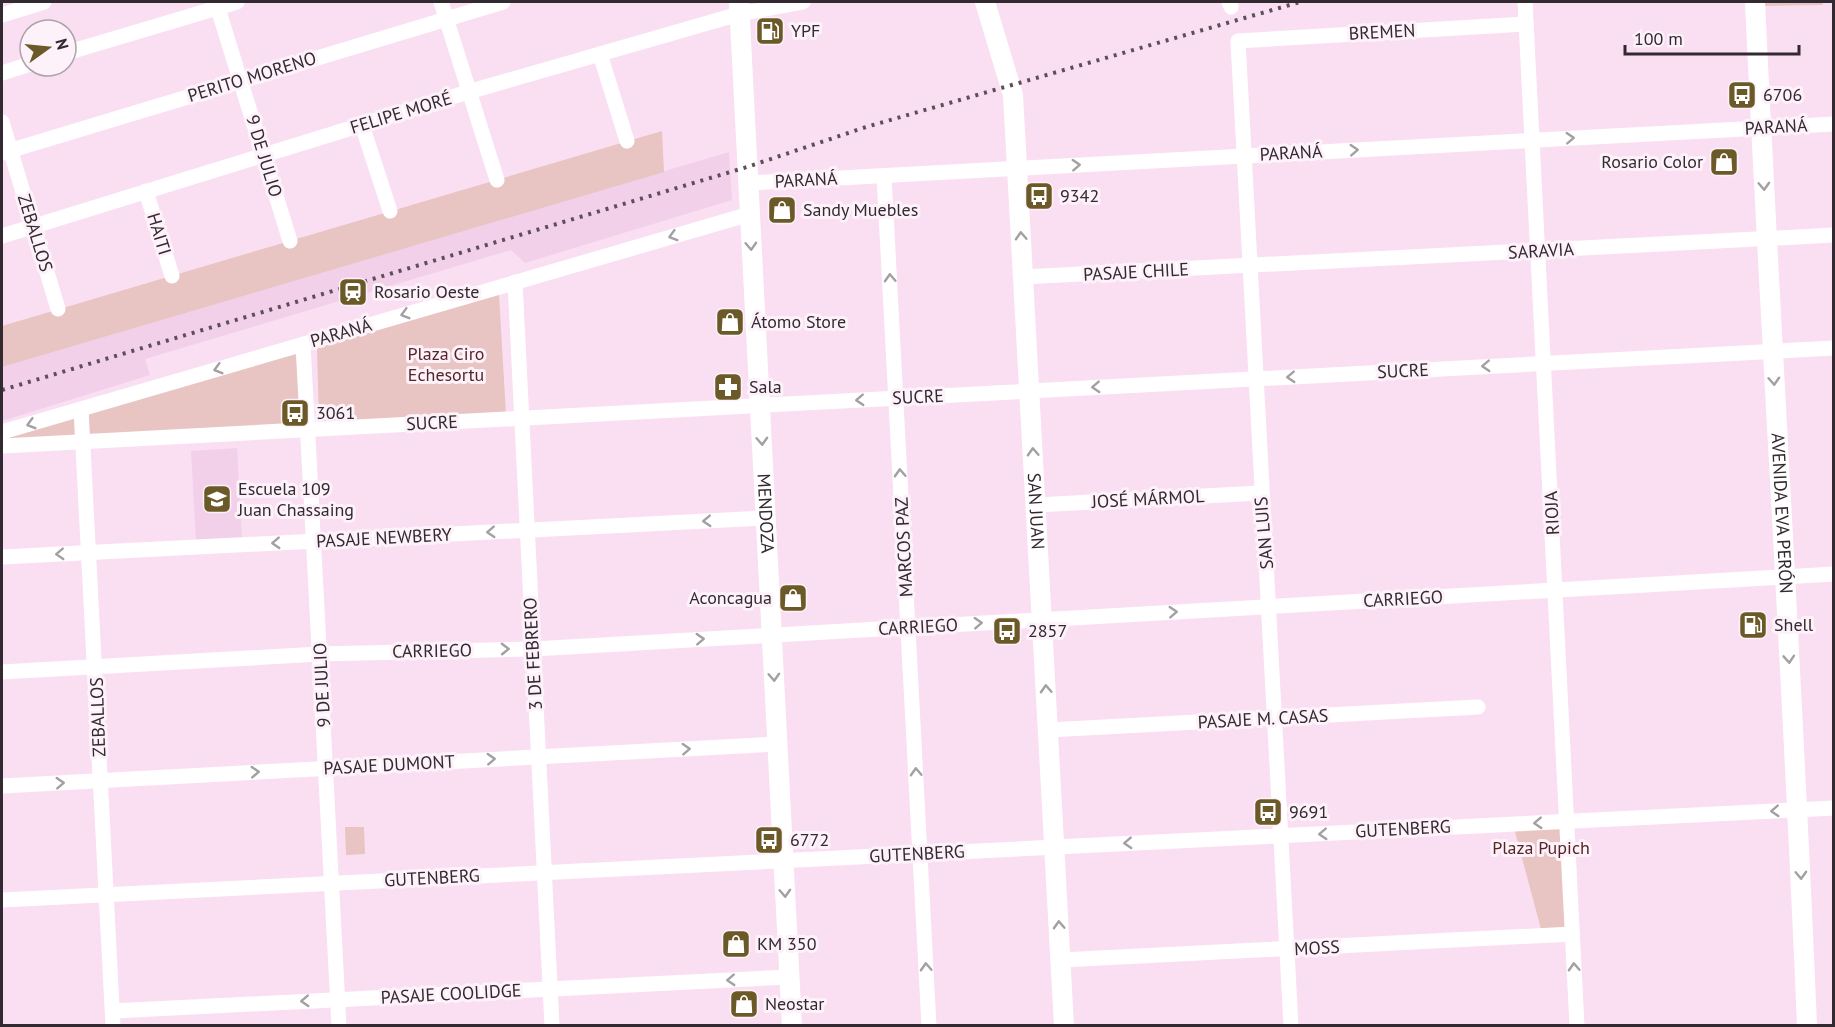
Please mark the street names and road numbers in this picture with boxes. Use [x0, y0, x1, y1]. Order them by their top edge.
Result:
street label: BREMEN [1348, 18, 1416, 45]
street label: PERITO MORENO [185, 46, 319, 107]
street label: FELIPE MORÉ [347, 86, 454, 139]
street label: 9 DE JULIO [241, 112, 288, 200]
street label: PARANÁ [1744, 113, 1808, 140]
street label: PARANÁ [1259, 139, 1323, 166]
street label: PARANÁ [774, 166, 838, 193]
street label: ZEBALLOS [13, 191, 58, 274]
street label: HAITI [142, 210, 177, 258]
street label: SARAVIA [1507, 237, 1575, 264]
street label: PASAJE CHILE [1083, 257, 1189, 286]
street label: PARANÁ [307, 313, 375, 352]
street label: SUCRE [1376, 358, 1430, 383]
street label: SUCRE [891, 384, 945, 409]
street label: SUCRE [405, 410, 459, 435]
street label: AVENIDA EVA PERÓN [1766, 432, 1798, 594]
street label: SAN JUAN [1023, 472, 1050, 550]
street label: MENDOZA [752, 473, 780, 554]
street label: JOSÉ MÁRMOL [1090, 484, 1205, 513]
street label: RIOJA [1539, 490, 1564, 536]
street label: MARCOS PAZ [889, 496, 918, 598]
street label: SAN LUIS [1249, 496, 1278, 570]
street label: PASAJE NEWBERY [316, 522, 452, 553]
street label: CARRIEGO [1362, 585, 1443, 612]
street label: 3 DE FEBRERO [518, 597, 547, 711]
street label: CARRIEGO [877, 613, 958, 640]
street label: CARRIEGO [392, 638, 472, 663]
street label: 9 DE JULIO [308, 642, 335, 728]
street label: ZEBALLOS [85, 677, 110, 757]
street label: PASAJE M. CASAS [1197, 704, 1329, 733]
street label: PASAJE DUMONT [323, 750, 455, 779]
street label: GUTENBERG [1355, 815, 1451, 842]
street label: GUTENBERG [869, 840, 965, 867]
street label: GUTENBERG [384, 864, 480, 891]
street label: MOSS [1294, 935, 1340, 960]
street label: PASAJE COOLIDGE [380, 978, 522, 1009]

